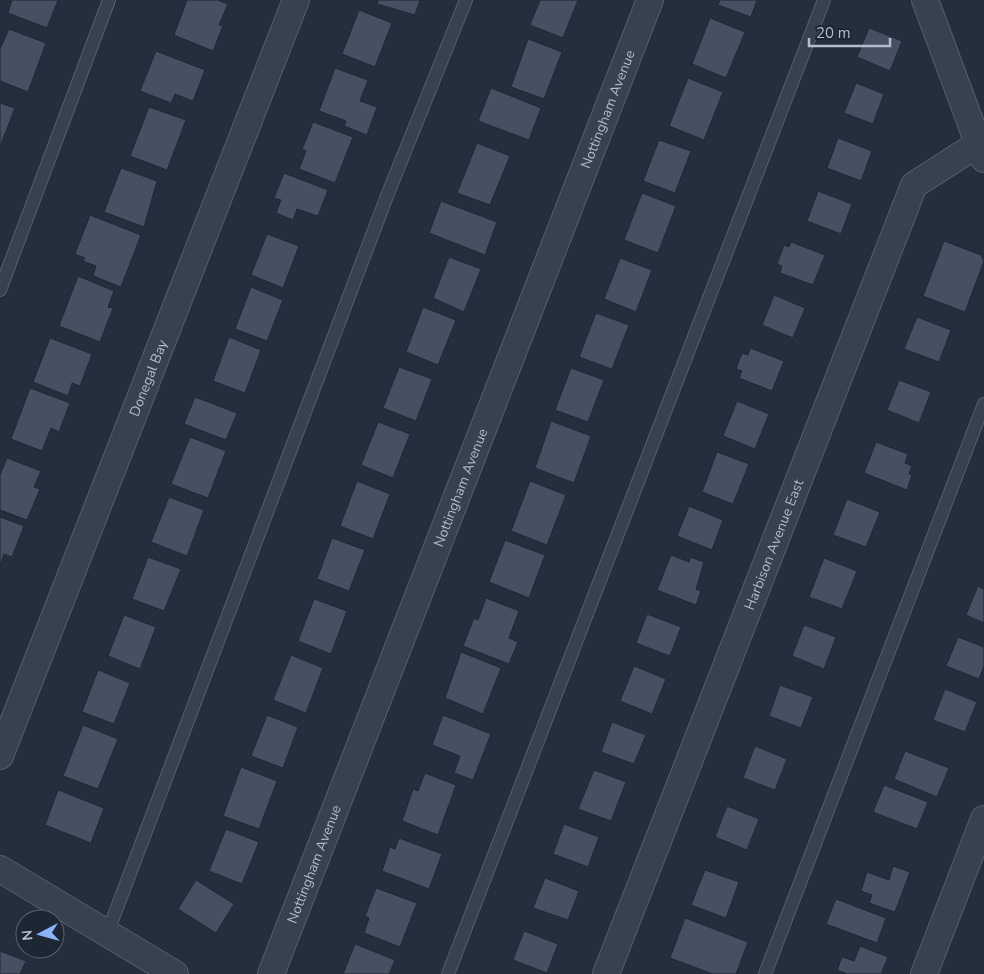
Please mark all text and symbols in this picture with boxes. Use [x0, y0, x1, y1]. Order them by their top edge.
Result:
scale bar [809, 15, 890, 47]
text: 20 m [816, 23, 851, 43]
street label: Nottingham Avenue [576, 47, 640, 171]
street label: Donegal Bay [125, 336, 172, 419]
street label: Nottingham Avenue [429, 426, 492, 550]
street label: Harbison Avenue East [740, 476, 808, 613]
street label: Nottingham Avenue [283, 802, 346, 926]
north arrow [15, 909, 65, 959]
text: N [18, 929, 38, 942]

